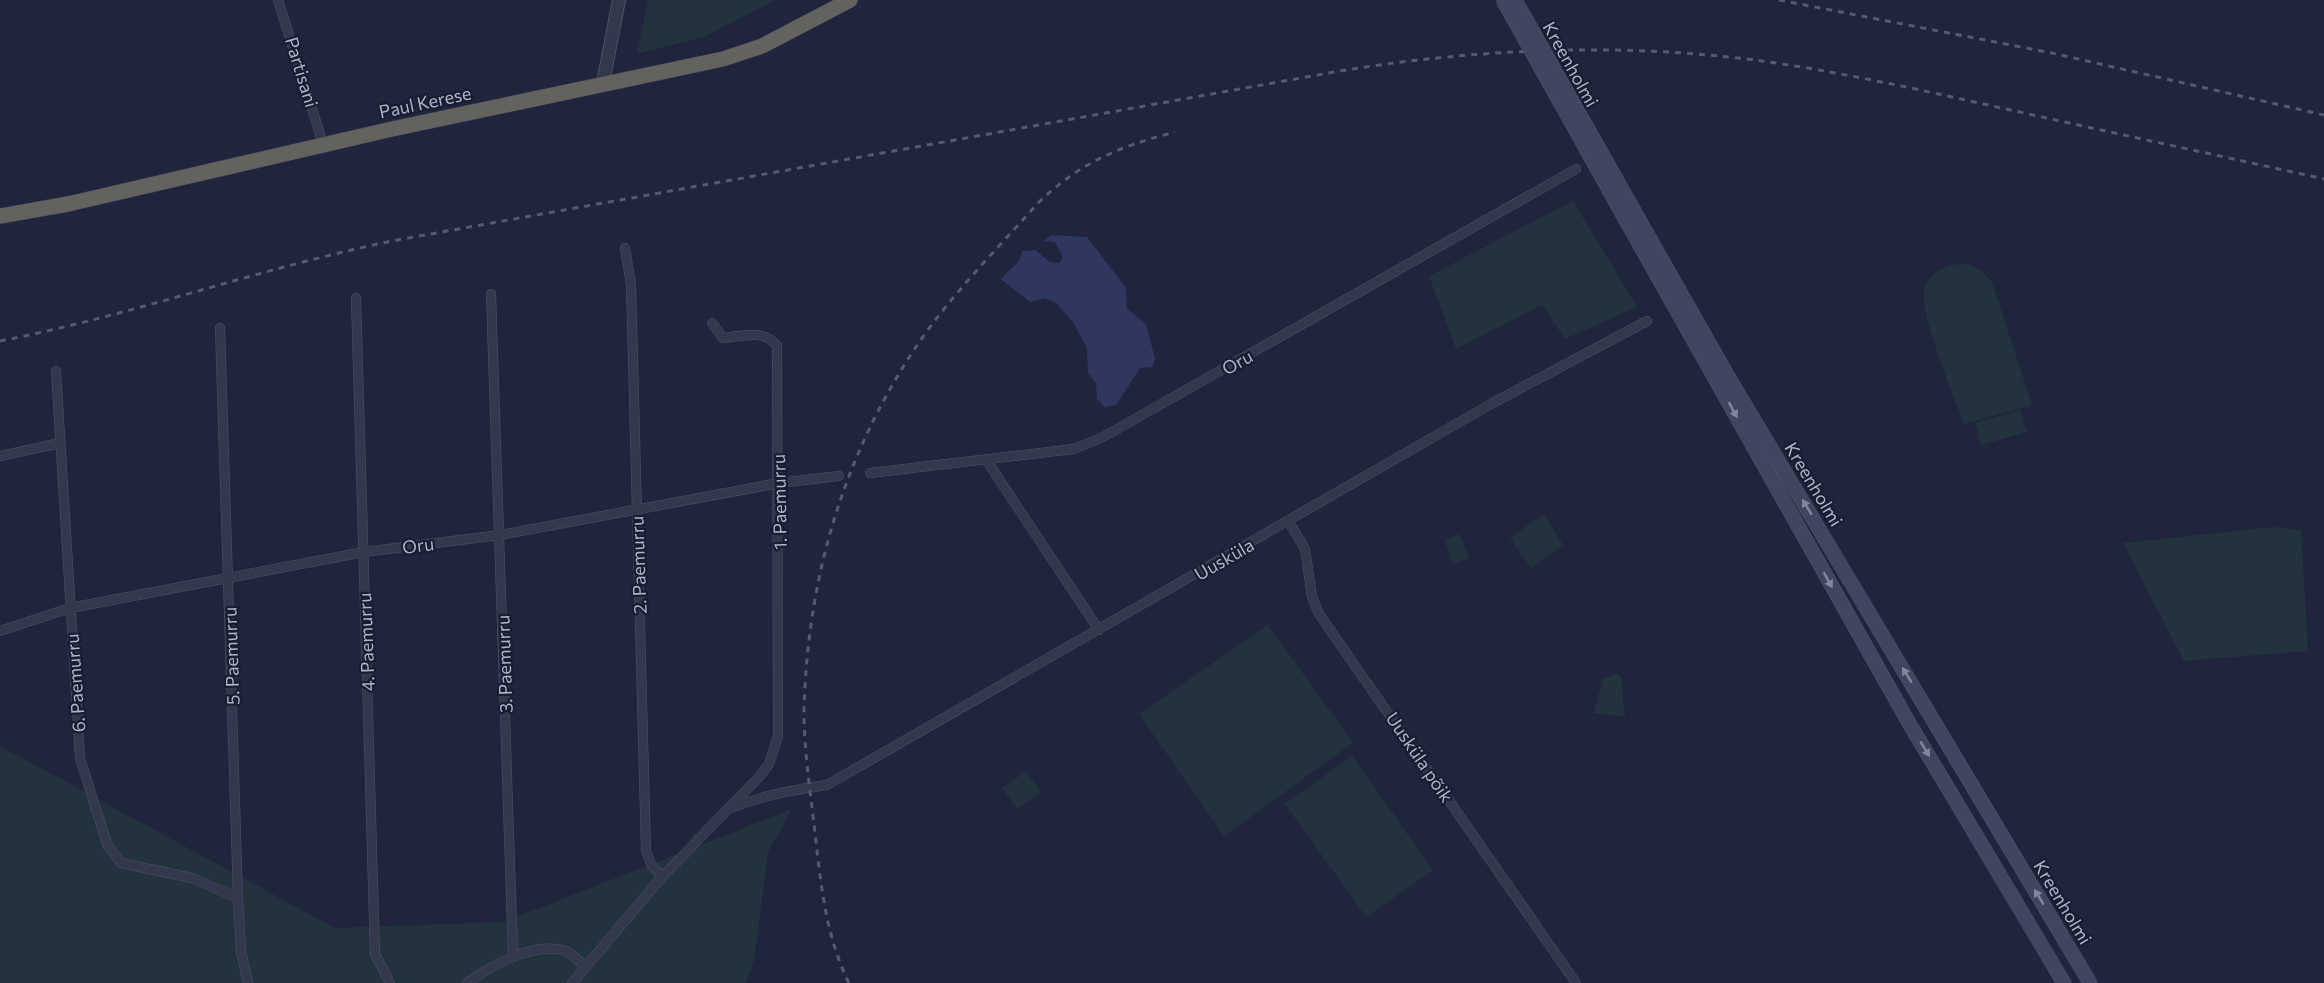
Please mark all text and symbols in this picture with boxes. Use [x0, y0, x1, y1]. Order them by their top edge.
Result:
street label: Kreenholmi [1539, 17, 1603, 111]
street label: Partisani [281, 34, 323, 110]
street label: Paul Kerese [377, 81, 473, 123]
street label: Oru [1218, 345, 1256, 379]
one-way arrow [1728, 401, 1738, 418]
street label: Kreenholmi [1780, 438, 1848, 530]
street label: 1. Paemurru [767, 454, 791, 550]
one-way arrow [1802, 499, 1813, 515]
street label: 2. Paemurru [625, 516, 651, 614]
street label: Oru [401, 532, 435, 558]
street label: Uusküla [1190, 533, 1258, 585]
one-way arrow [1823, 572, 1833, 589]
street label: 4. Paemurru [353, 592, 379, 692]
street label: 5. Paemurru [218, 607, 244, 705]
street label: 3. Paemurru [491, 615, 517, 713]
street label: 6. Paemurru [61, 633, 89, 733]
one-way arrow [1902, 666, 1912, 683]
street label: Uusküla põik [1382, 708, 1458, 807]
one-way arrow [1919, 741, 1930, 757]
street label: Kreenholmi [2029, 856, 2097, 948]
one-way arrow [2033, 889, 2044, 905]

